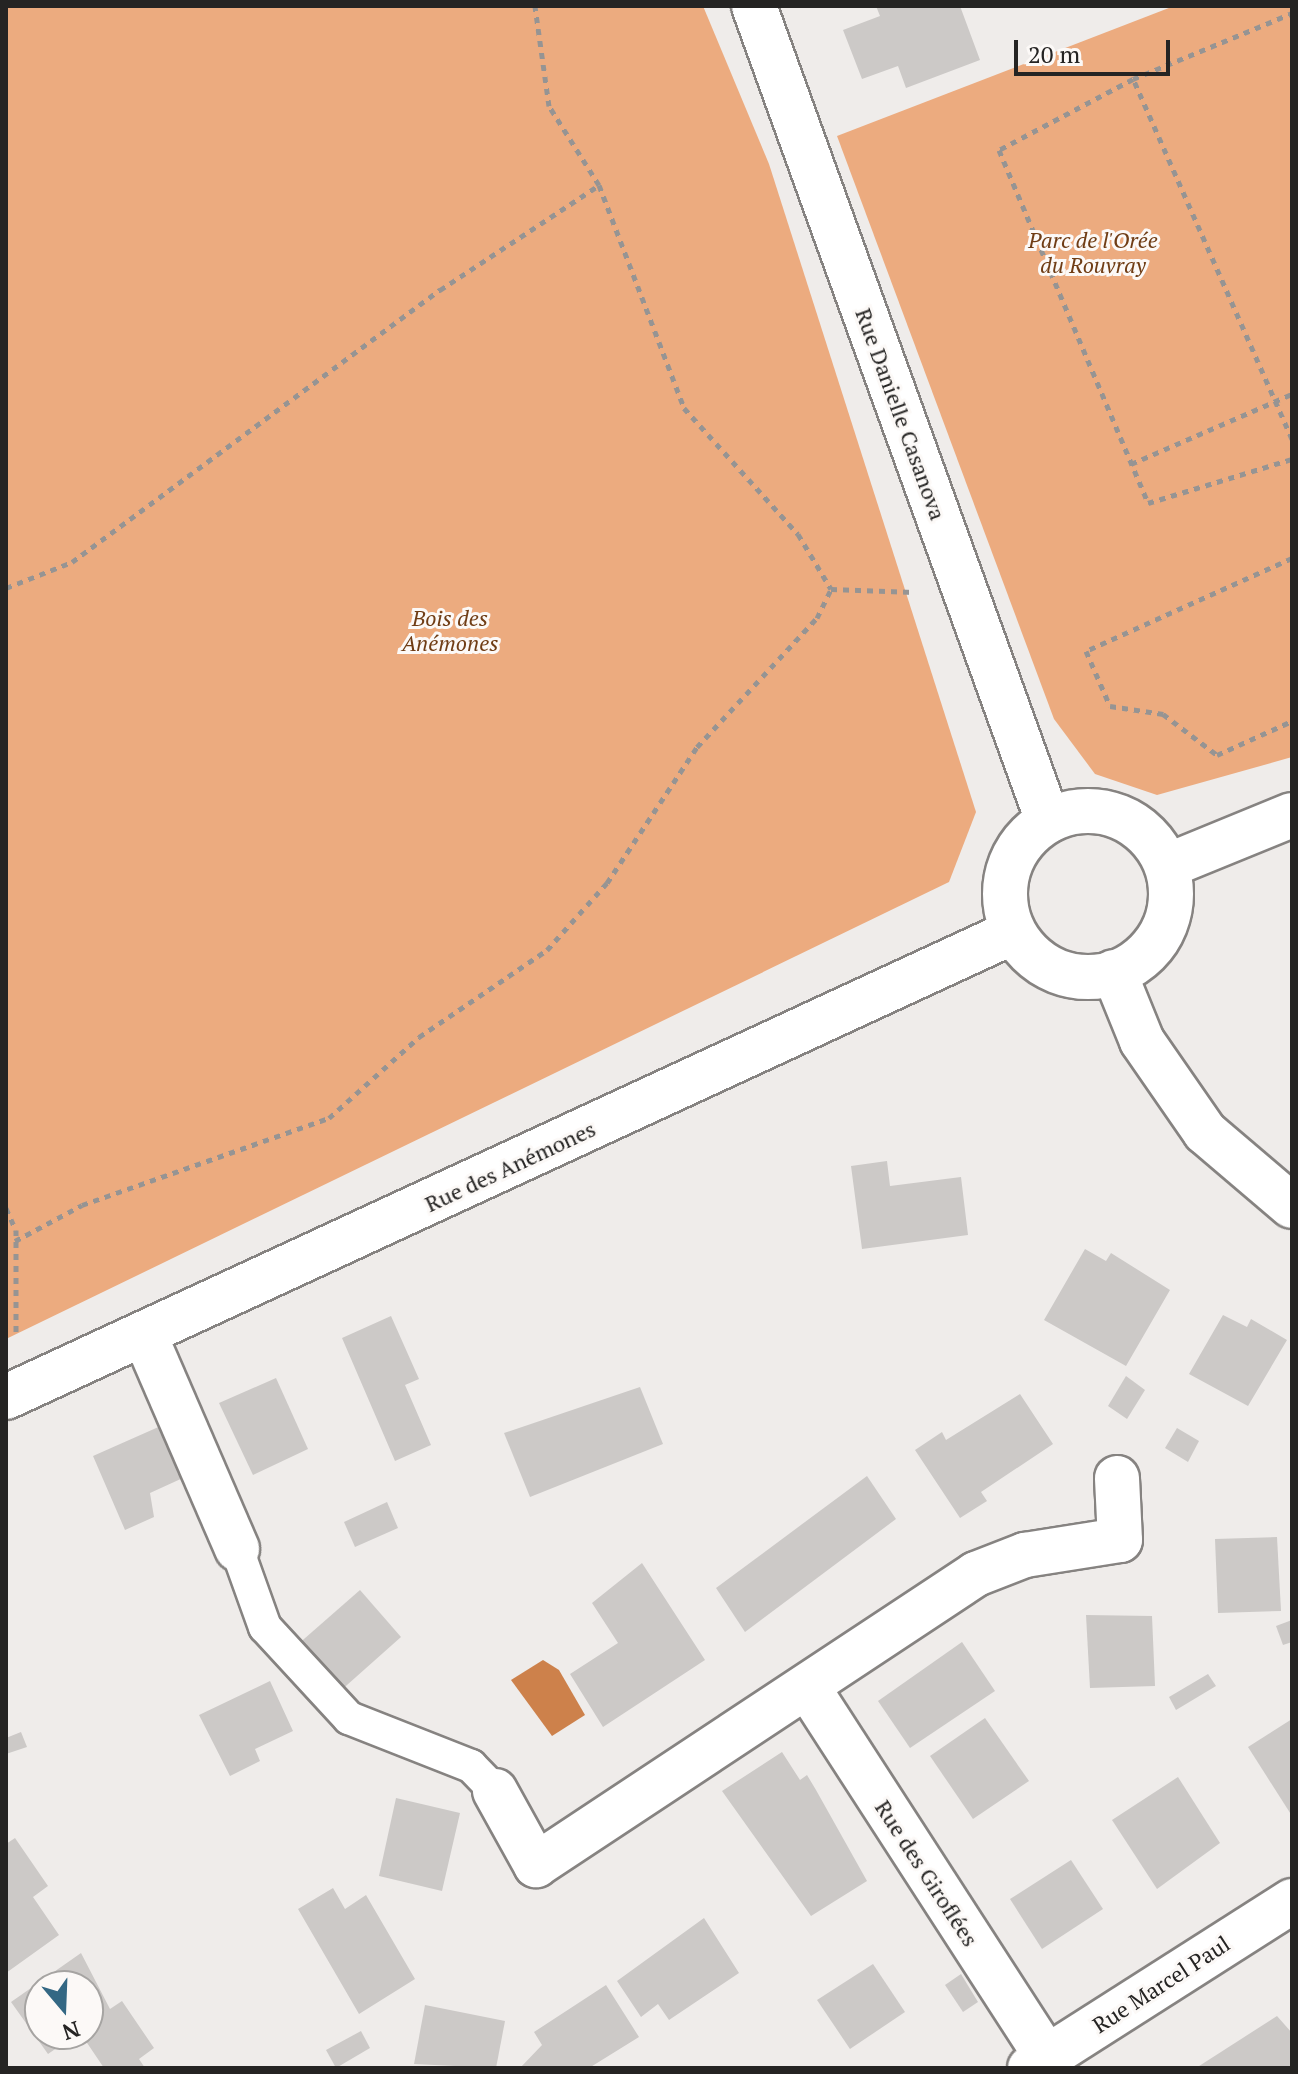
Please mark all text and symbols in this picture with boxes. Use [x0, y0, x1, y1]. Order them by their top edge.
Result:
scale bar [1018, 24, 1174, 74]
text: 20 m [1028, 38, 1080, 70]
park label: Parc de l'Orée du Rouvray [1028, 226, 1158, 278]
street label: Rue Danielle Casanova [850, 305, 952, 523]
park label: Bois des Anémones [402, 604, 498, 656]
street label: Rue des Anémones [421, 1115, 599, 1217]
street label: Rue des Giroflées [870, 1795, 984, 1951]
street label: Rue Marcel Paul [1088, 1930, 1234, 2038]
north arrow [24, 1970, 104, 2050]
text: N [59, 2015, 84, 2048]

